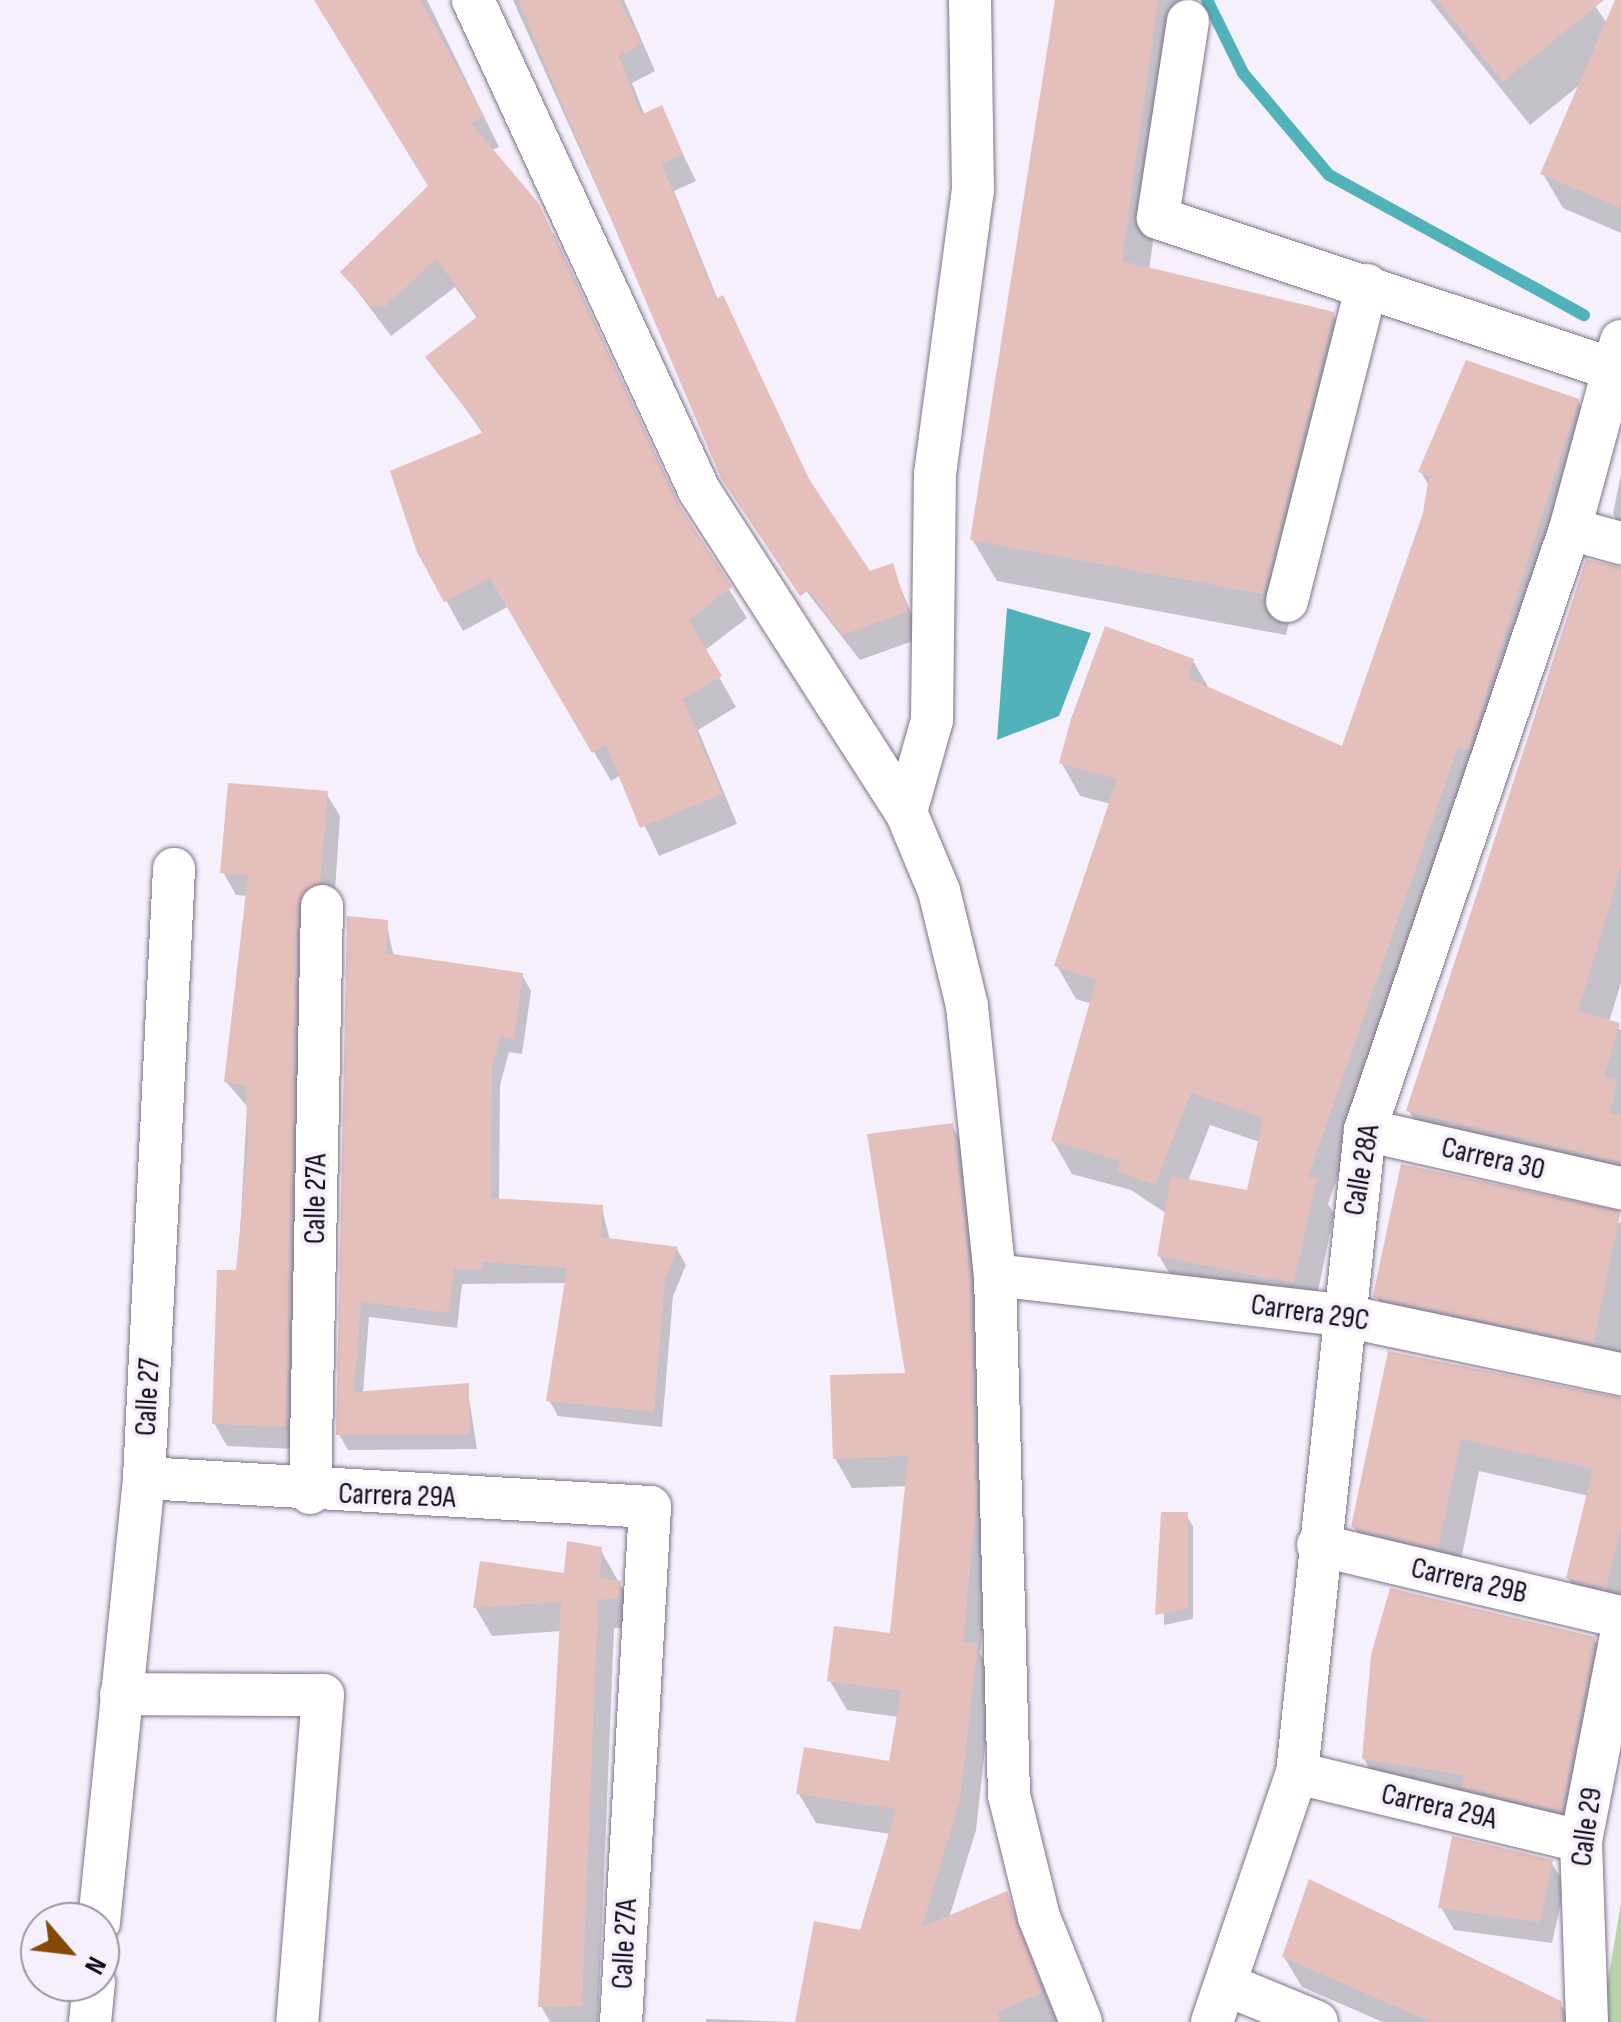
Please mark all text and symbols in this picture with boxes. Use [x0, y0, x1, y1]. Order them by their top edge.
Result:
street label: Calle 28A [1336, 1122, 1388, 1218]
street label: Carrera 30 [1438, 1130, 1548, 1188]
street label: Calle 27A [297, 1154, 335, 1244]
street label: Carrera 29C [1249, 1287, 1371, 1339]
street label: Calle 27 [128, 1357, 168, 1437]
street label: Carrera 29A [338, 1476, 456, 1516]
street label: Carrera 29B [1408, 1550, 1530, 1612]
street label: Carrera 29A [1378, 1776, 1500, 1838]
street label: Calle 29 [1564, 1785, 1610, 1869]
street label: Calle 27A [605, 1898, 645, 1990]
north arrow [20, 1902, 120, 2002]
text: N [77, 1951, 113, 1980]

